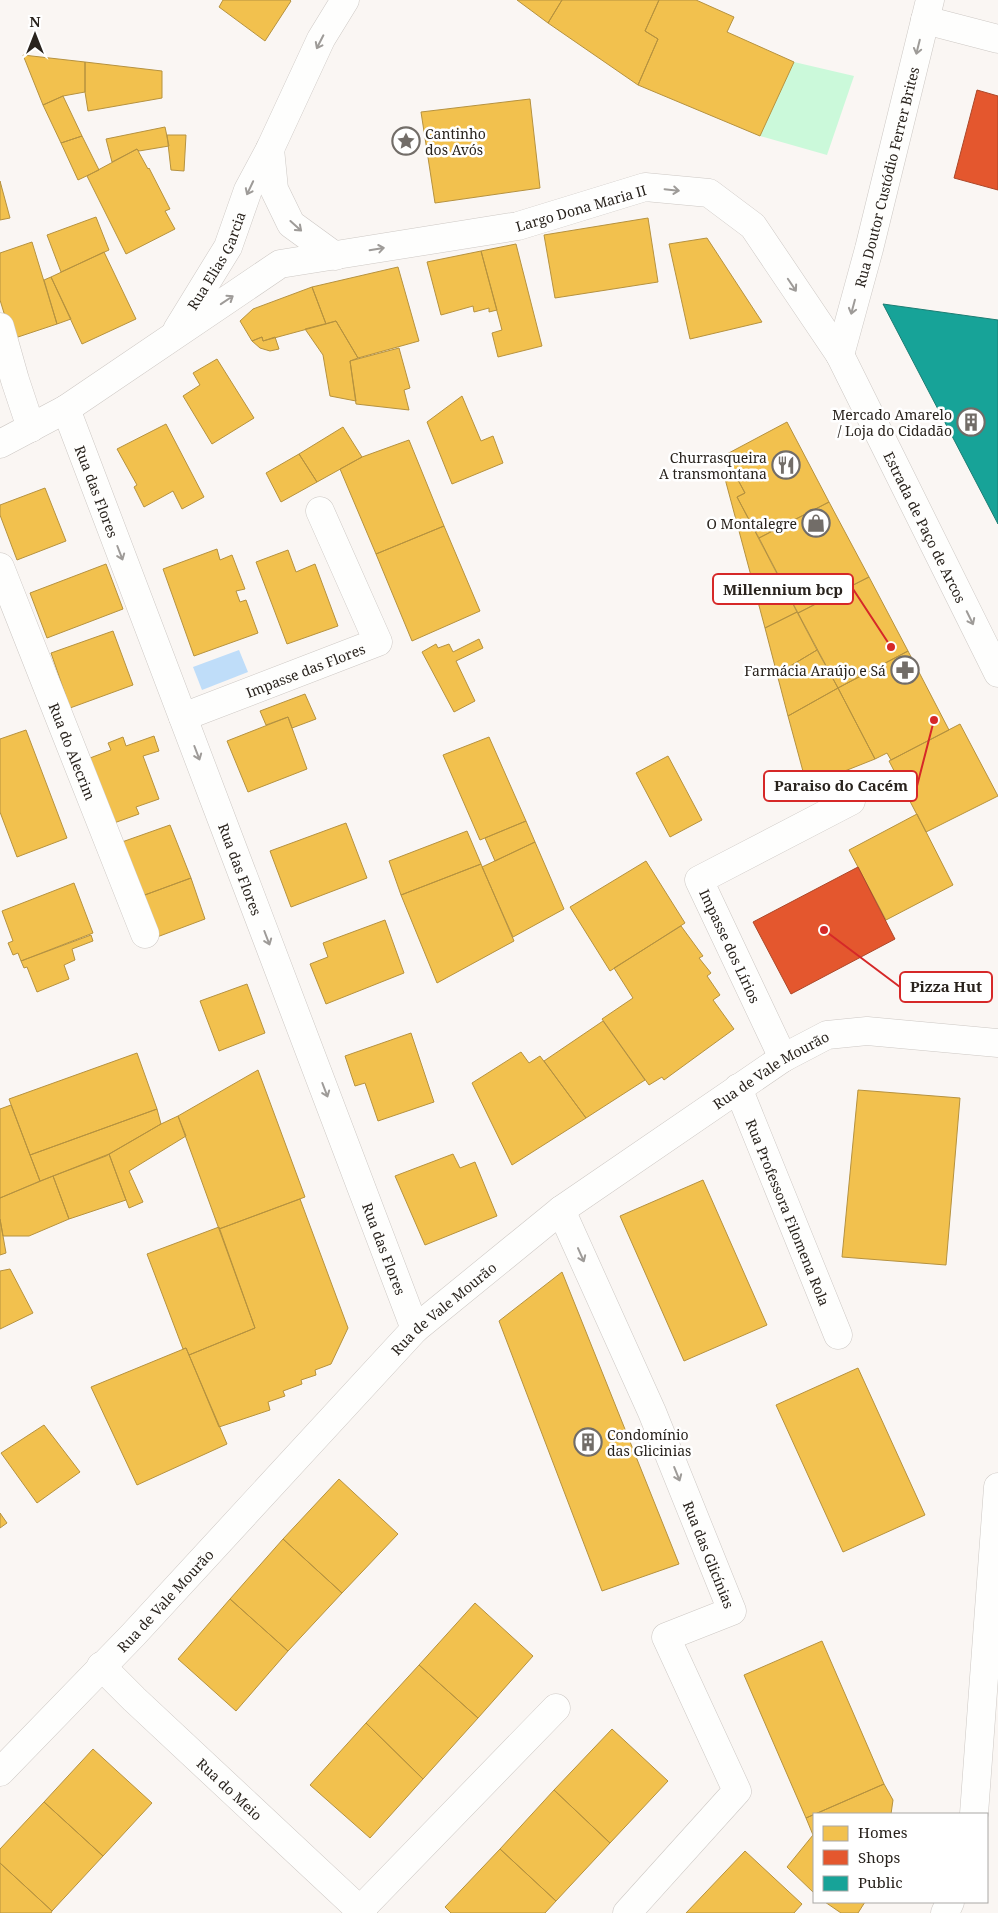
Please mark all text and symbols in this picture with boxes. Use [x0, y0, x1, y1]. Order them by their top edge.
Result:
north arrow [10, 10, 60, 60]
text: N [29, 12, 41, 31]
one-way arrow [315, 34, 324, 49]
one-way arrow [913, 39, 922, 55]
street label: Rua Doutor Custódio Ferrer Brites [849, 65, 923, 289]
place label: Cantinho dos Avós [425, 124, 486, 159]
place icon: Cantinho dos Avós [391, 126, 421, 156]
one-way arrow [245, 180, 254, 195]
street label: Largo Dona Maria II [513, 180, 649, 236]
one-way arrow [663, 185, 679, 195]
street label: Rua Elias Garcia [182, 209, 249, 313]
one-way arrow [290, 220, 302, 232]
one-way arrow [369, 244, 385, 254]
one-way arrow [788, 277, 798, 291]
one-way arrow [220, 295, 234, 305]
one-way arrow [848, 298, 857, 314]
place label: Mercado Amarelo / Loja do Cidadão [832, 405, 952, 440]
building icon: Mercado Amarelo / Loja do Cidadão [956, 407, 986, 437]
street label: Rua das Flores [71, 442, 123, 540]
place label: Churrasqueira A transmontana [659, 448, 767, 483]
street label: Estrada de Paço de Arcos [880, 448, 971, 606]
restaurant icon: Churrasqueira A transmontana [771, 450, 801, 480]
shop icon: O Montalegre [801, 508, 831, 538]
place label: O Montalegre [706, 514, 797, 533]
one-way arrow [117, 545, 126, 560]
callout: Millennium bcp [713, 574, 853, 604]
text: Millennium bcp [723, 579, 843, 599]
one-way arrow [966, 610, 976, 625]
street label: Impasse das Flores [243, 638, 368, 702]
pharmacy icon: Farmácia Araújo e Sá [890, 655, 920, 685]
place label: Farmácia Araújo e Sá [744, 661, 886, 680]
street label: Rua do Alecrim [45, 700, 100, 802]
one-way arrow [193, 745, 202, 761]
callout: Paraiso do Cacém [764, 771, 917, 801]
text: Paraiso do Cacém [774, 775, 908, 795]
street label: Rua das Flores [214, 820, 267, 918]
street label: Impasse dos Lírios [695, 886, 765, 1006]
one-way arrow [263, 930, 272, 945]
callout: Pizza Hut [900, 972, 992, 1002]
text: Pizza Hut [910, 976, 982, 996]
street label: Rua de Vale Mourão [709, 1026, 832, 1113]
one-way arrow [321, 1082, 330, 1097]
street label: Rua Professora Filomena Rola [742, 1116, 835, 1309]
street label: Rua das Flores [358, 1200, 411, 1297]
one-way arrow [577, 1247, 587, 1262]
street label: Rua de Vale Mourão [386, 1257, 500, 1359]
place label: Condomínio das Glicinias [607, 1425, 691, 1460]
building icon: Condomínio das Glicinias [573, 1427, 603, 1457]
one-way arrow [673, 1466, 682, 1481]
street label: Rua das Glicínias [679, 1498, 739, 1611]
street label: Rua de Vale Mourão [112, 1545, 217, 1656]
street label: Rua do Meio [193, 1753, 267, 1824]
legend [813, 1813, 988, 1903]
text: Homes [858, 1822, 908, 1842]
text: Shops [858, 1847, 901, 1867]
text: Public [858, 1872, 903, 1892]

